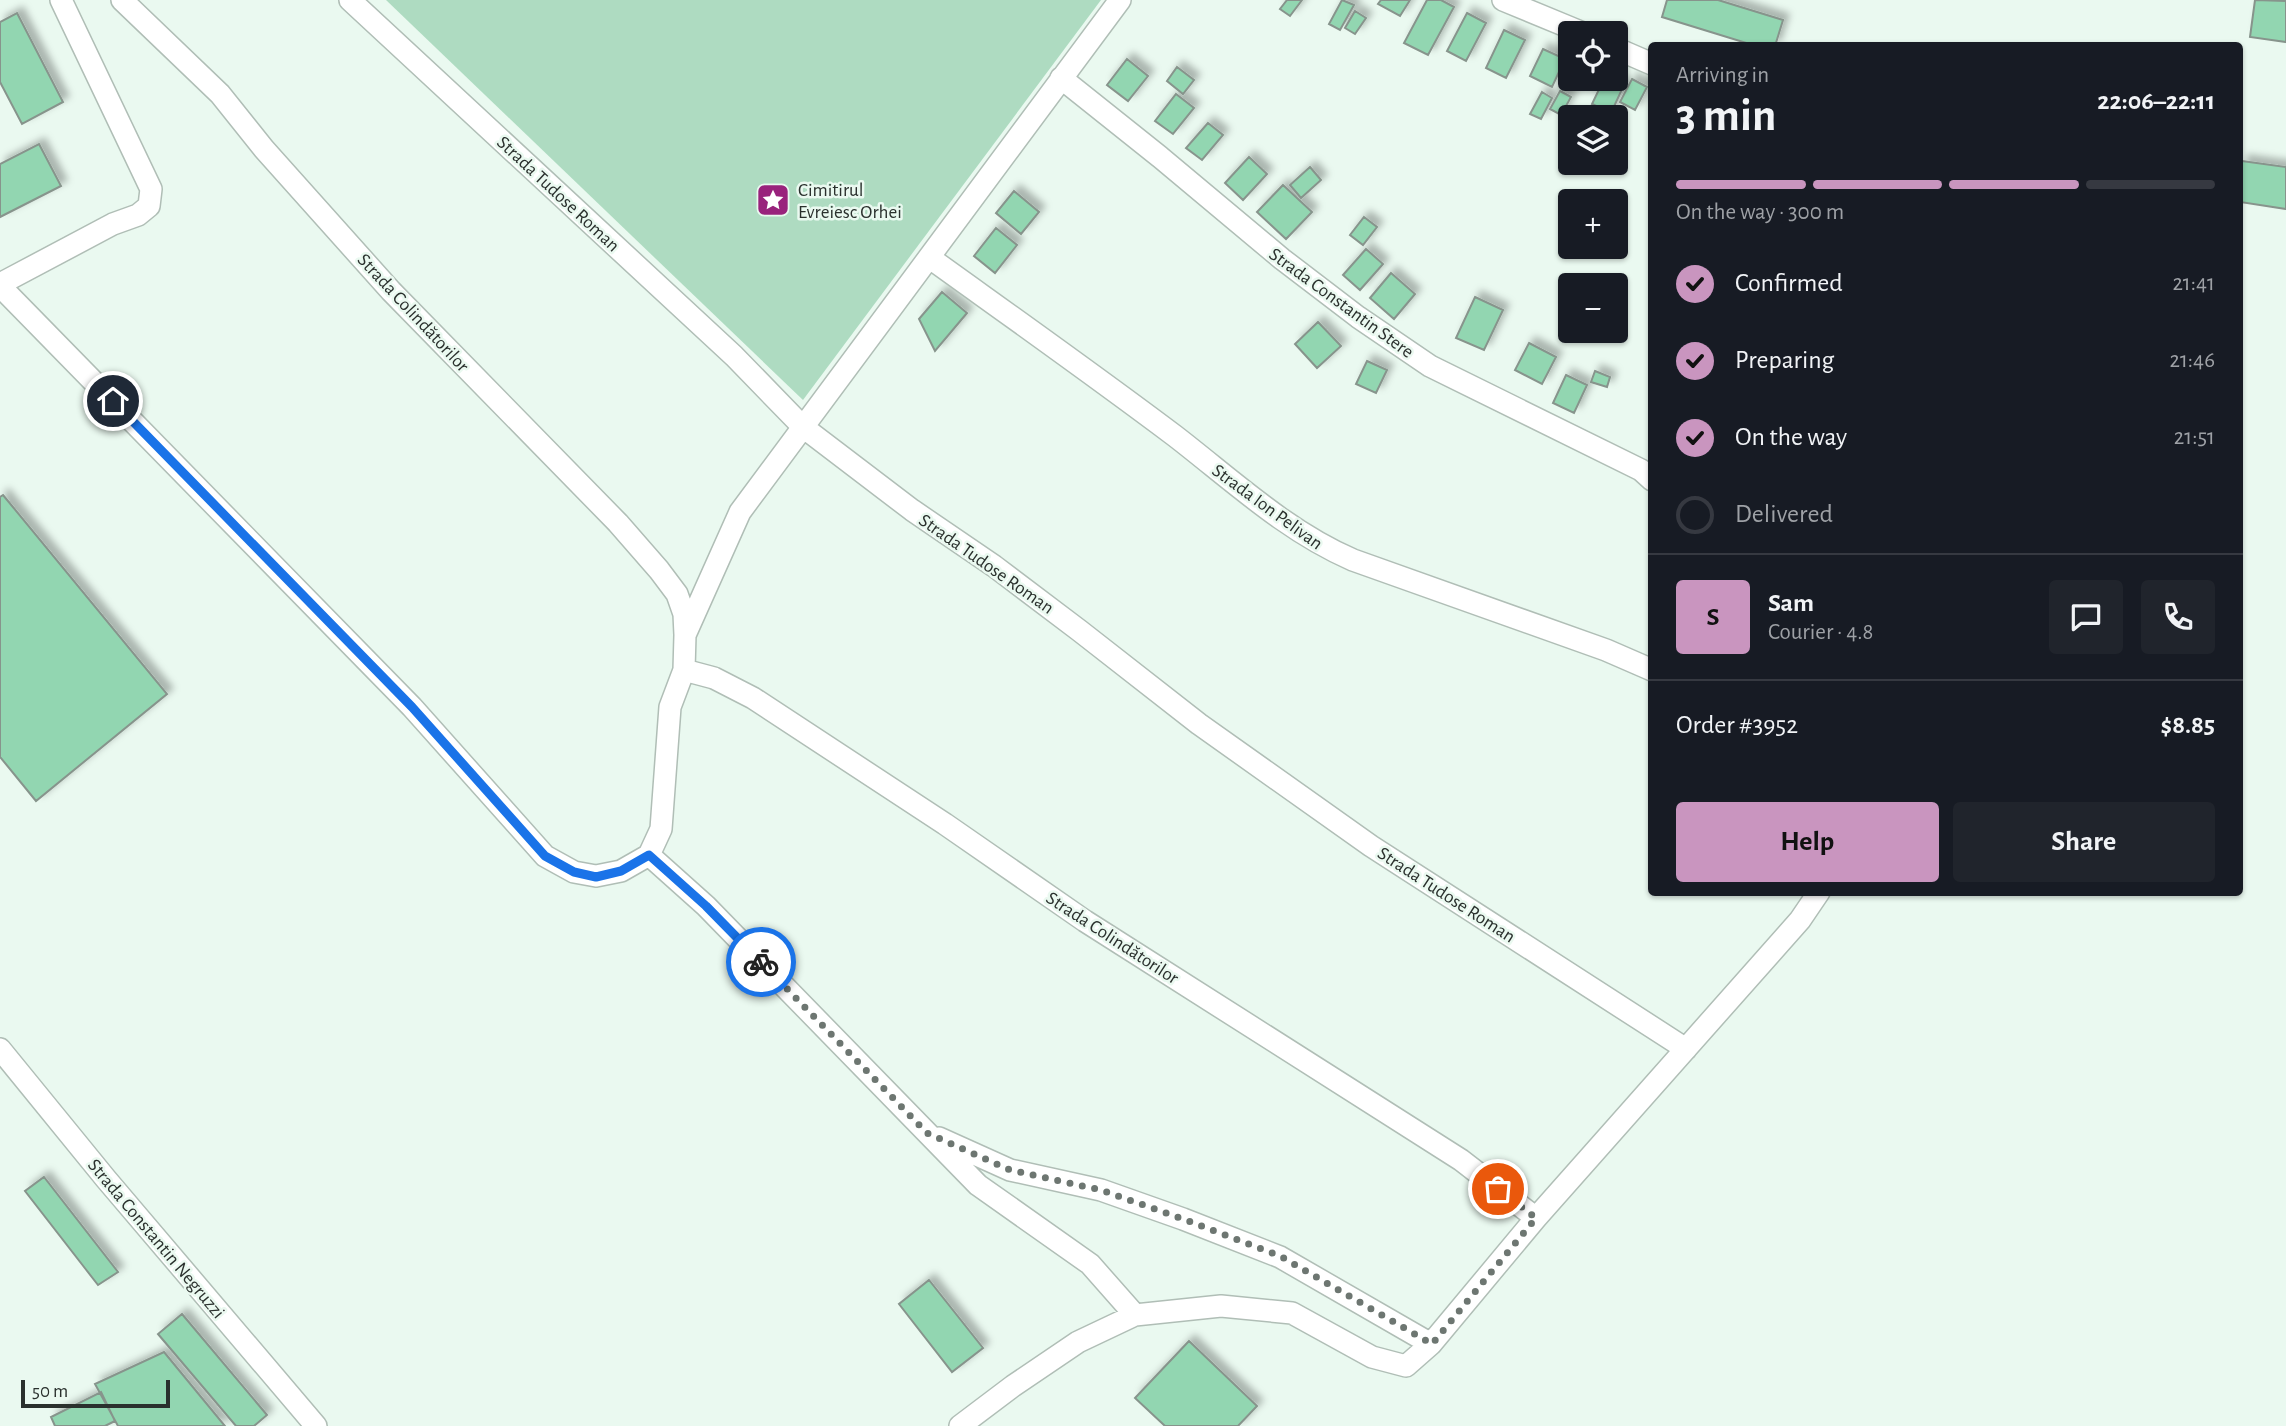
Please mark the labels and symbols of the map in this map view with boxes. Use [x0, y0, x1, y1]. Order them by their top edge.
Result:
street label: Strada Tudose Roman [493, 133, 623, 256]
place icon: Cimitirul Evreiesc Orhei [754, 181, 792, 219]
place label: Cimitirul Evreiesc Orhei [798, 181, 902, 222]
street label: Strada Constantin Stere [1265, 245, 1417, 362]
street label: Strada Colindătorilor [354, 250, 472, 376]
pin [83, 371, 143, 431]
street label: Strada Ion Pelivan [1208, 461, 1326, 554]
street label: Strada Tudose Roman [915, 511, 1057, 618]
street label: Strada Tudose Roman [1374, 844, 1518, 947]
street label: Strada Colindătorilor [1043, 888, 1182, 988]
courier [726, 927, 796, 997]
street label: Strada Constantin Negruzzi [84, 1156, 228, 1322]
pin [1468, 1159, 1528, 1219]
scale bar [21, 1377, 170, 1409]

